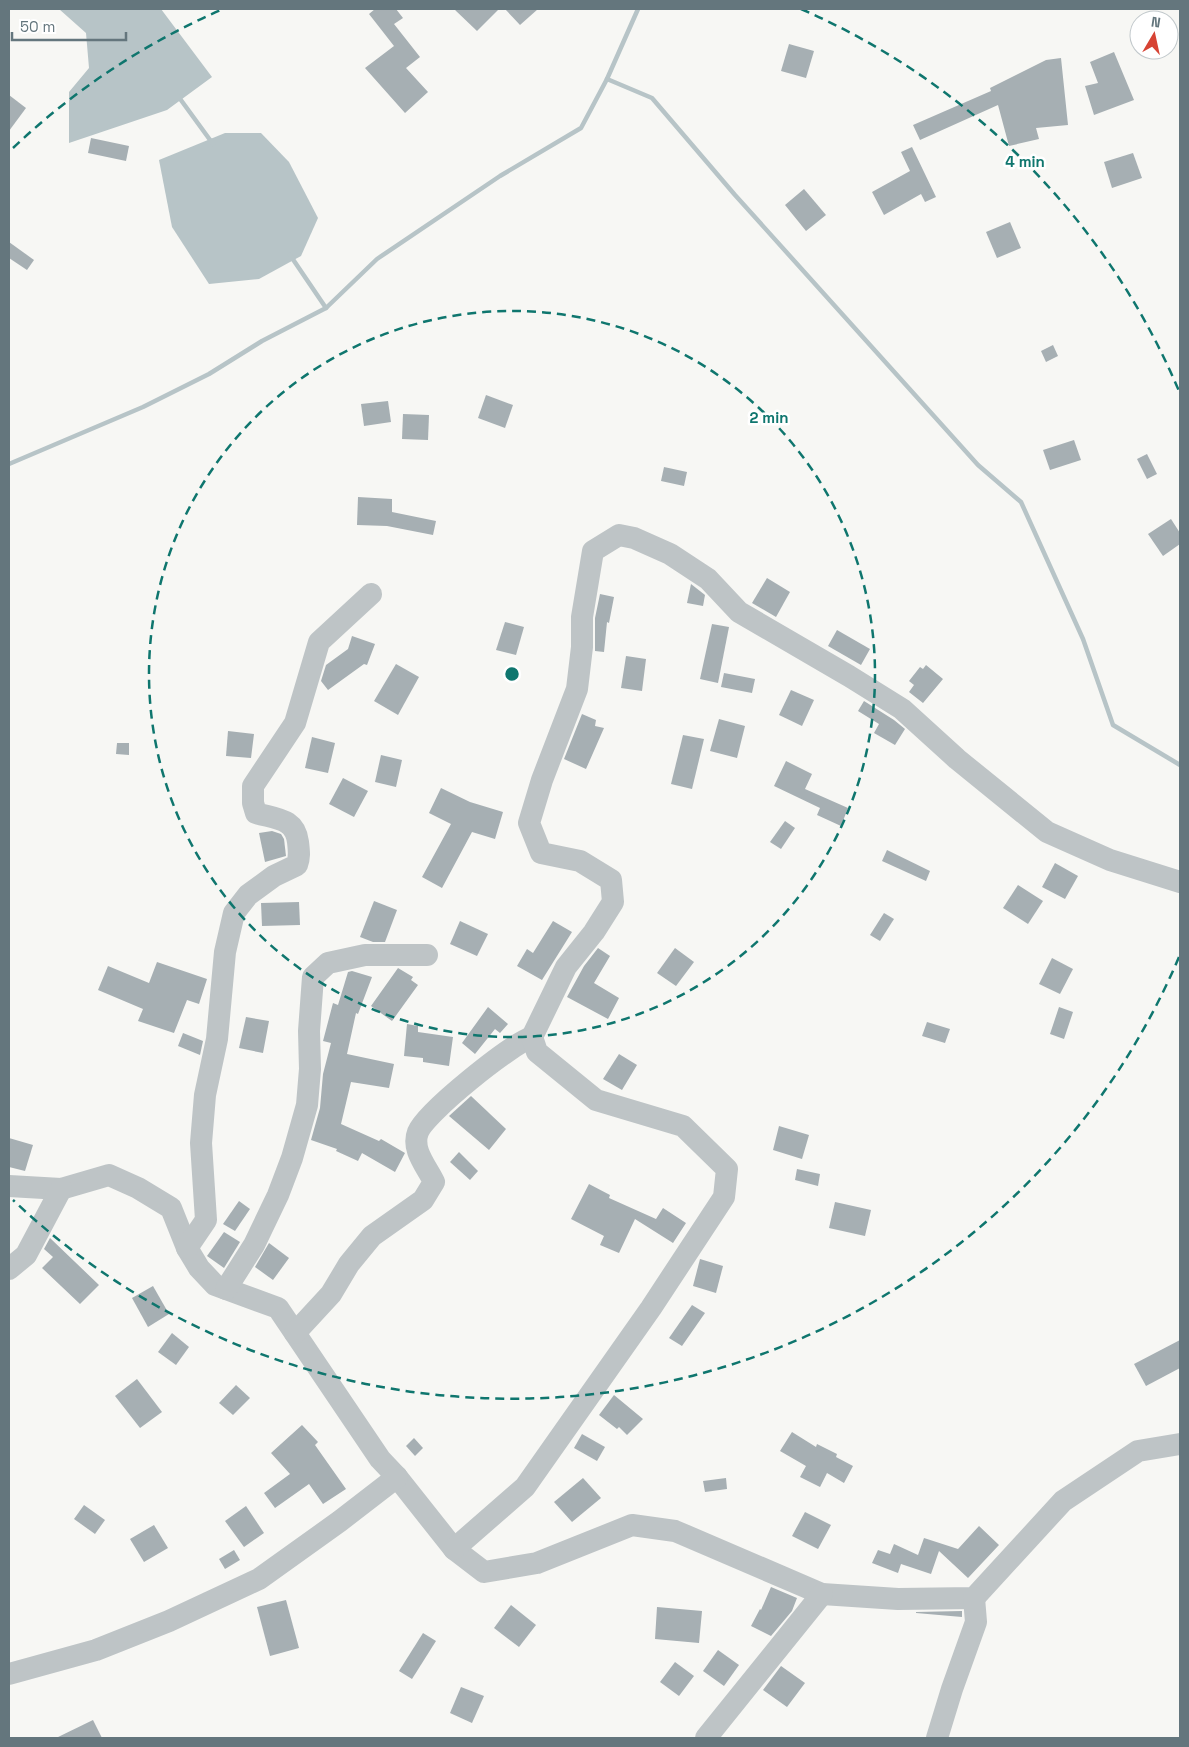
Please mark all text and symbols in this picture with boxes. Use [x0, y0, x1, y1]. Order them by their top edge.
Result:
scale bar [12, 10, 126, 42]
north arrow [1129, 10, 1179, 60]
text: N [1150, 13, 1162, 32]
text: 50 m [20, 17, 55, 36]
text: 4 min [1005, 152, 1045, 171]
text: 2 min [750, 408, 788, 427]
centre of rings [503, 665, 521, 683]

